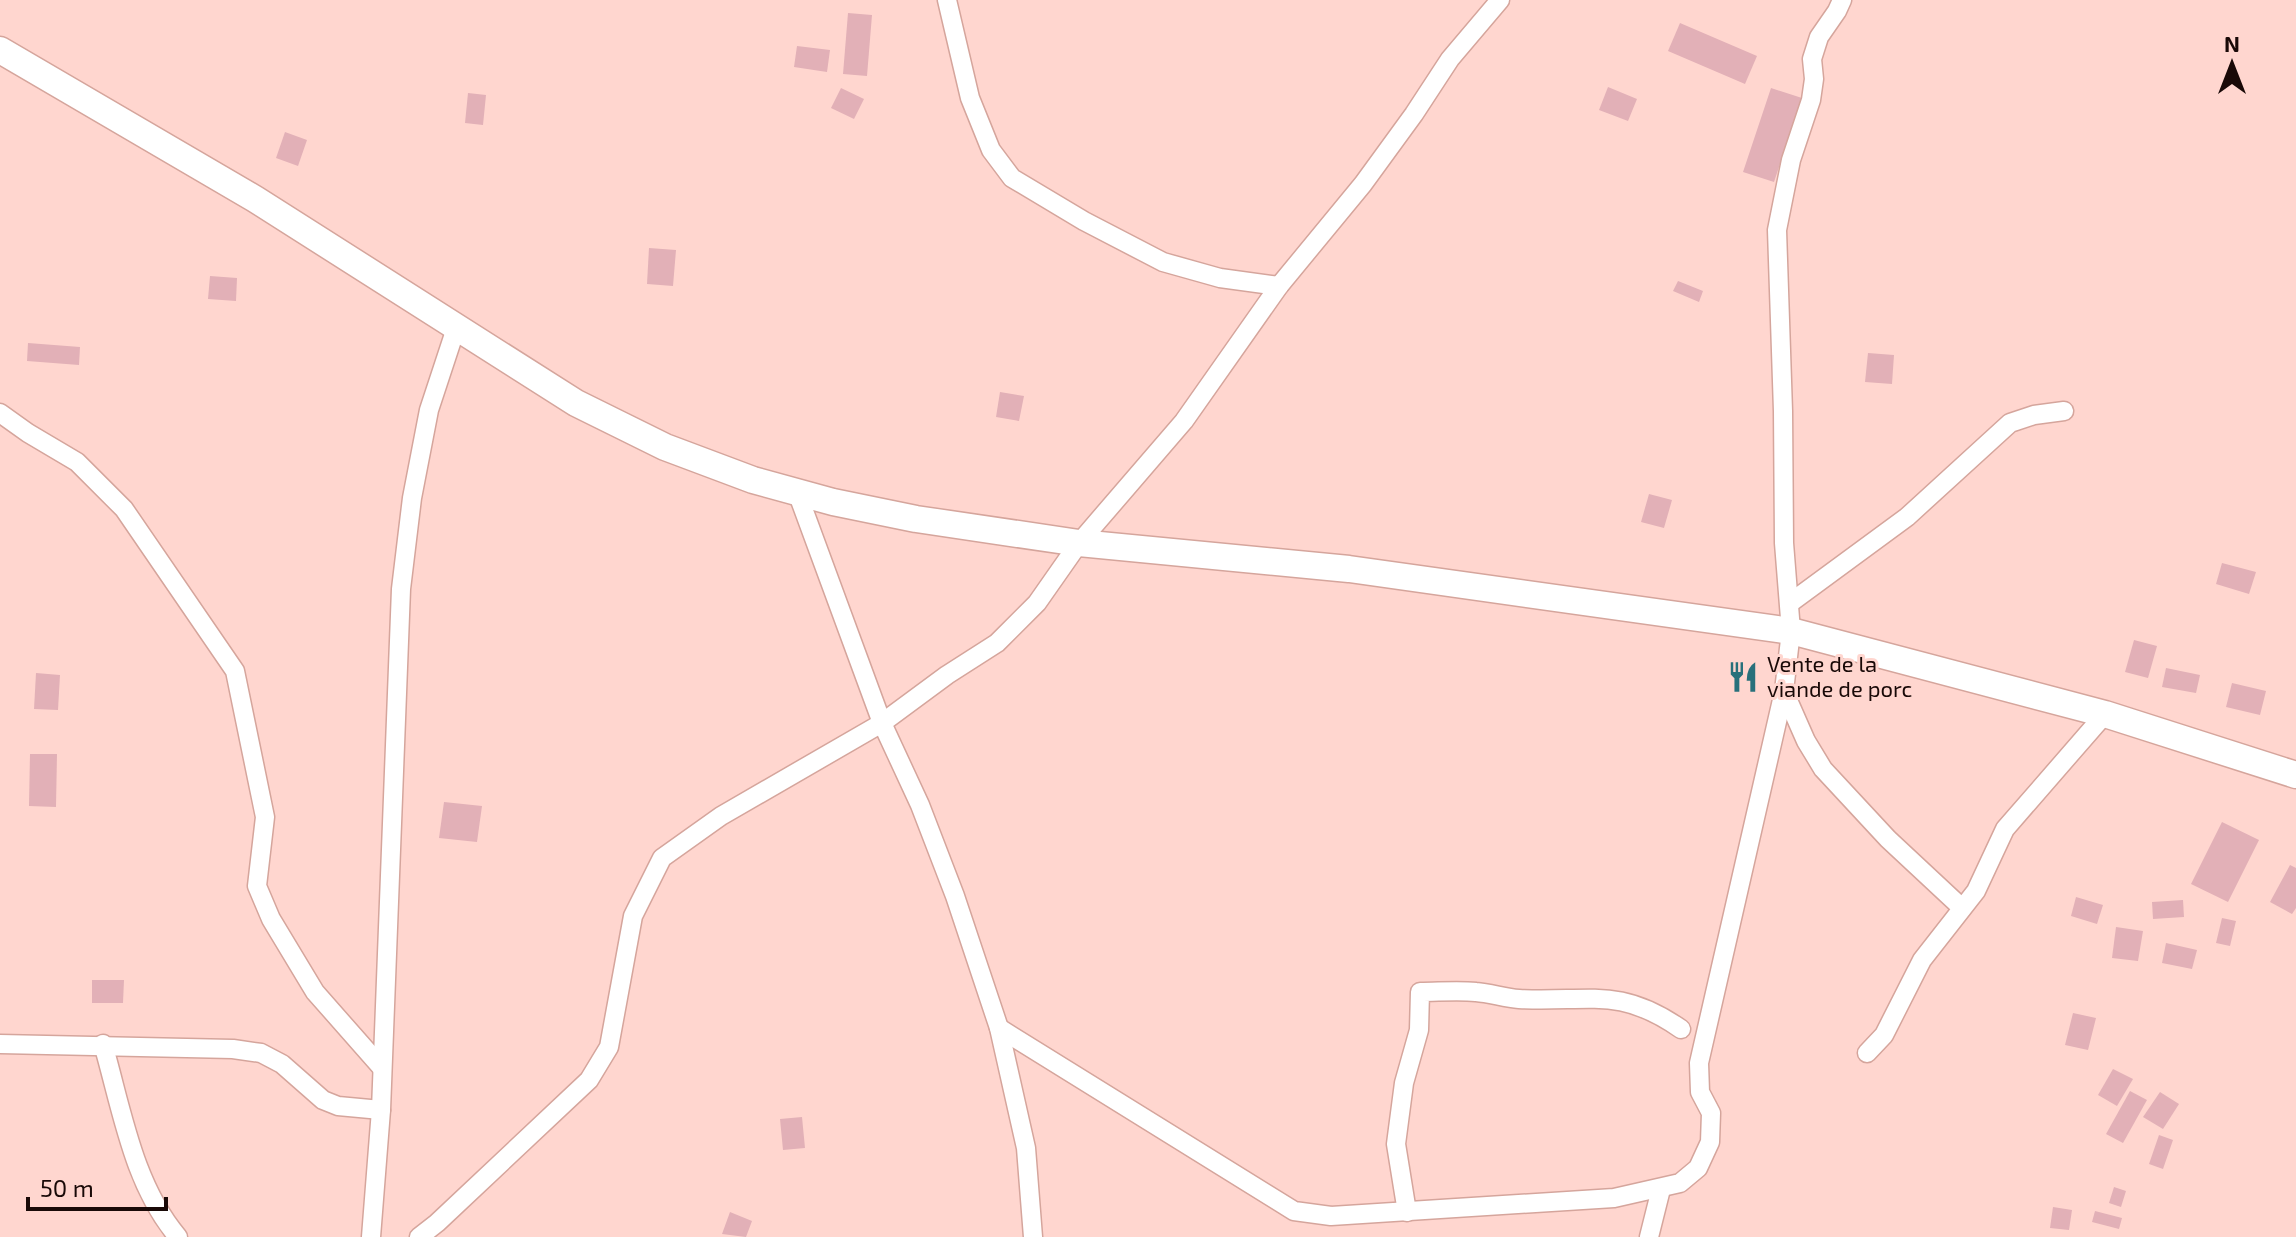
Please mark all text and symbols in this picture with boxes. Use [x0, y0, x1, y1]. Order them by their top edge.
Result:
north arrow [2192, 24, 2272, 104]
text: N [2224, 30, 2240, 56]
place label: Vente de la viande de porc [1767, 650, 1912, 701]
restaurant icon: Vente de la viande de porc [1726, 660, 1760, 694]
scale bar [28, 1161, 166, 1211]
text: 50 m [40, 1173, 94, 1202]

